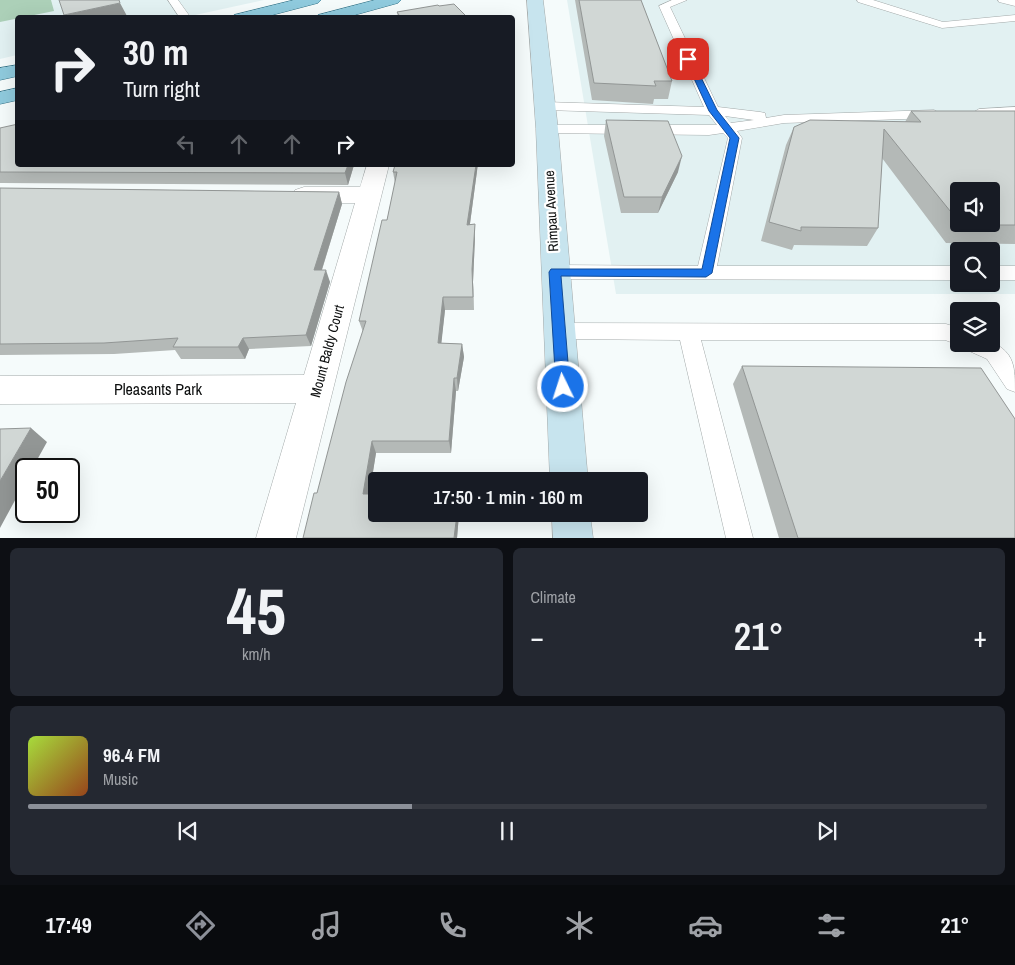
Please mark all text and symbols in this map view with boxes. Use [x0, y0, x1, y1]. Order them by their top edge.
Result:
text: 30 m [123, 29, 188, 76]
icon: right [40, 35, 105, 100]
pin [667, 38, 709, 80]
icon: arrive [674, 45, 702, 73]
text: Turn right [123, 74, 200, 104]
icon: left [172, 130, 200, 158]
icon: ahead [225, 130, 253, 158]
icon: ahead [278, 130, 306, 158]
icon: right [331, 130, 359, 158]
street label: Rimpau Avenue [540, 170, 562, 252]
map controls [950, 182, 1000, 352]
button: sound [950, 182, 1000, 232]
button: search [950, 242, 1000, 292]
button: layers [950, 302, 1000, 352]
street label: Mount Baldy Court [306, 303, 348, 399]
position arrow [536, 360, 588, 412]
street label: Pleasants Park [114, 378, 203, 400]
speed limit sign: 50 [15, 458, 80, 523]
text: 17:50 · 1 min · 160 m [433, 484, 583, 510]
text: 45 [227, 567, 286, 654]
text: Climate [531, 586, 576, 608]
text: 21° [734, 611, 784, 662]
text: − [531, 618, 544, 656]
text: + [974, 618, 987, 656]
text: km/h [242, 643, 270, 665]
text: 96.4 FM [103, 742, 160, 768]
text: Music [103, 768, 138, 790]
icon: previous [174, 817, 202, 845]
icon: pause [493, 817, 521, 845]
icon: next [813, 817, 841, 845]
icon: directions [183, 908, 218, 943]
icon: music [309, 908, 344, 943]
icon: phone [435, 908, 470, 943]
icon: climate [562, 908, 597, 943]
icon: car [688, 908, 723, 943]
icon: filters [814, 908, 849, 943]
text: 17:49 [46, 910, 92, 940]
text: 21° [940, 910, 969, 940]

